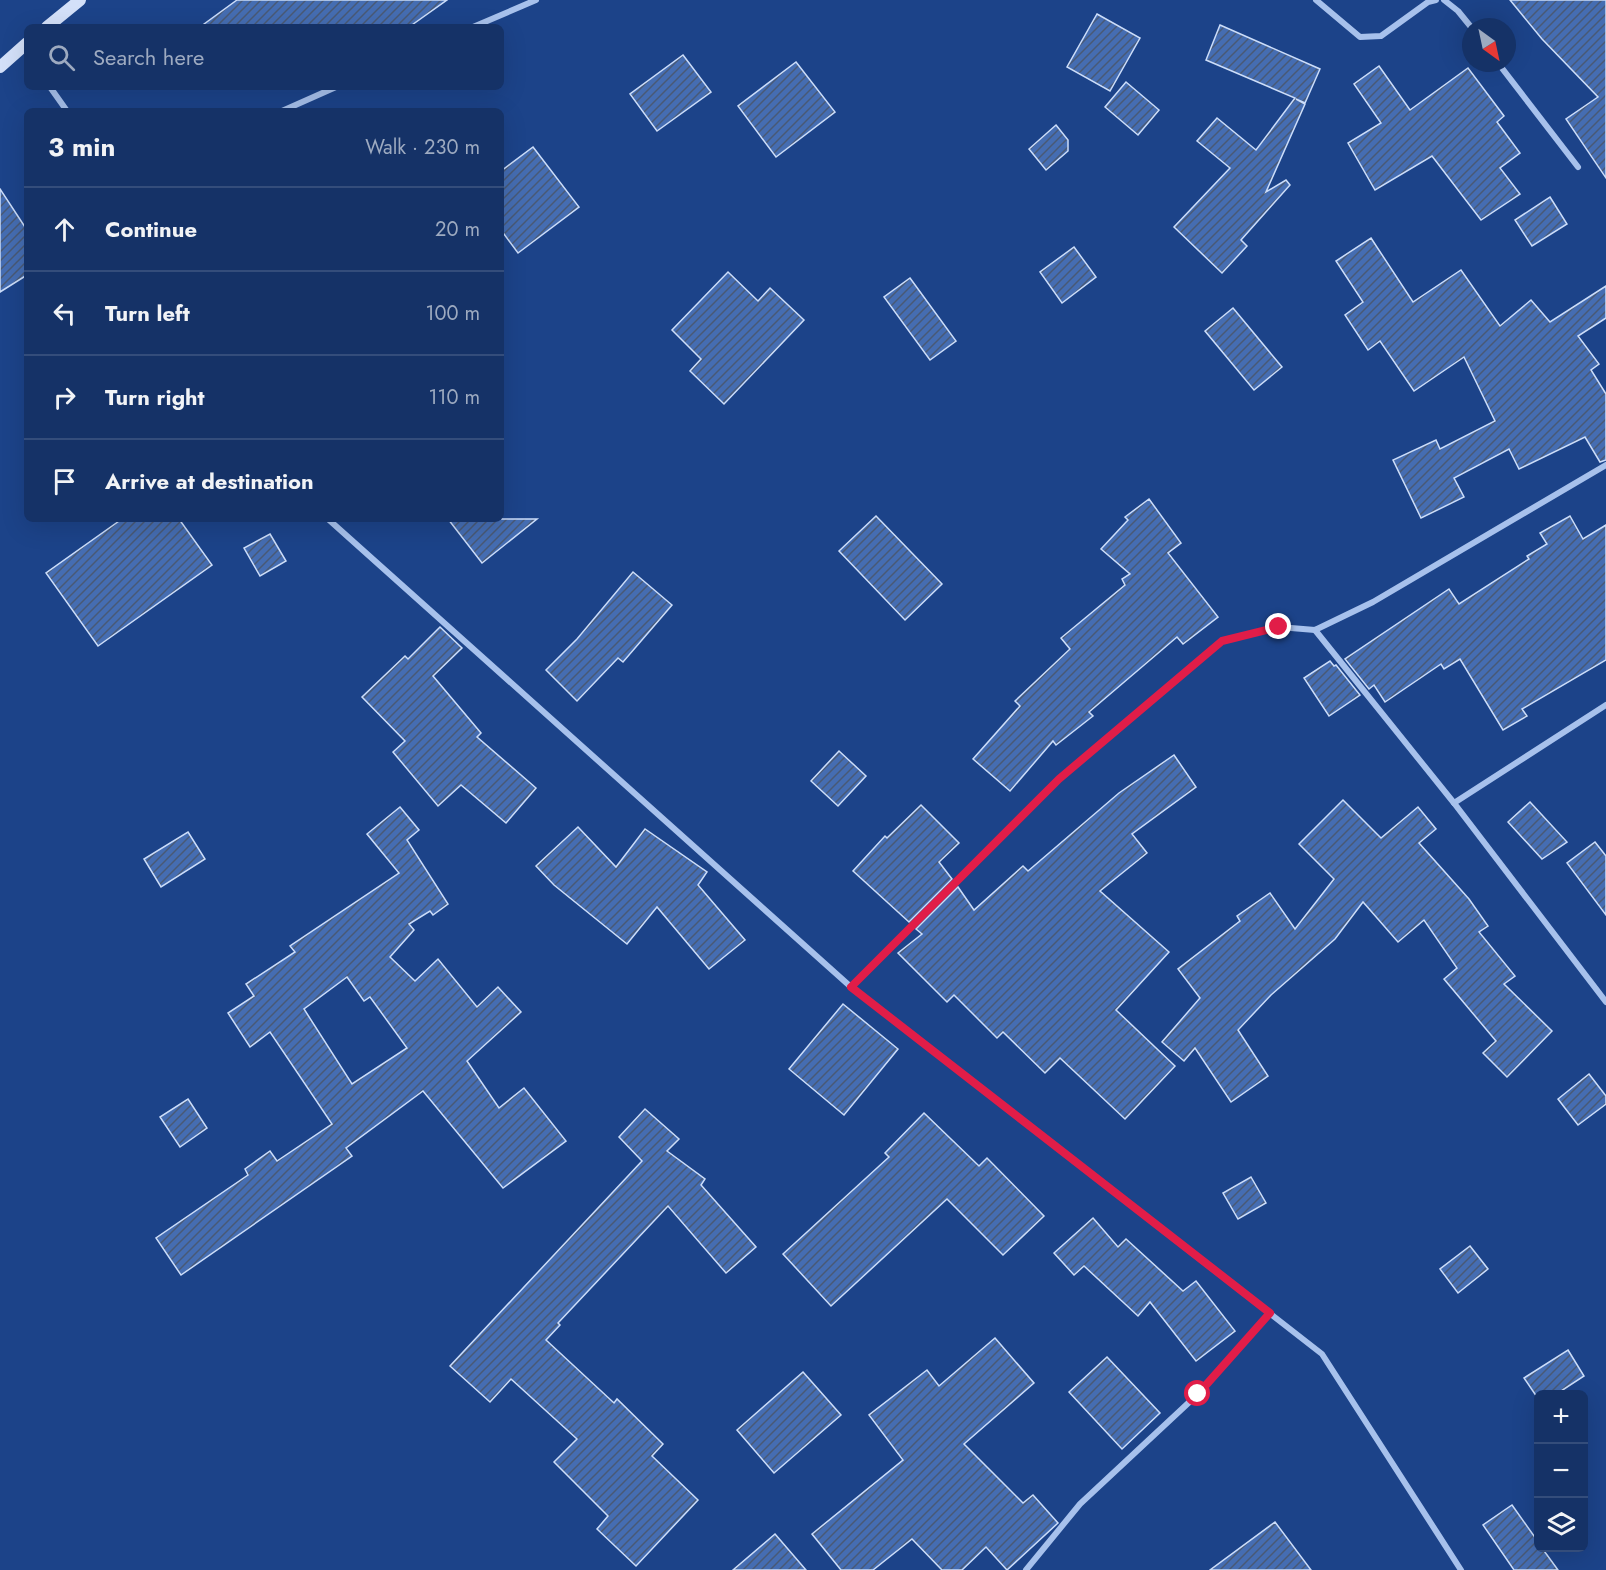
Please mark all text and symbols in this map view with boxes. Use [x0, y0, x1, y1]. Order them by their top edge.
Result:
north arrow [1462, 18, 1516, 72]
search box [24, 24, 504, 90]
icon: search [45, 41, 78, 74]
text: Search here [93, 41, 204, 73]
text: 3 min [48, 128, 115, 166]
text: Walk · 230 m [365, 133, 480, 162]
icon: ahead [48, 213, 81, 246]
text: Continue [105, 213, 197, 245]
text: 20 m [435, 215, 480, 244]
icon: left [48, 297, 81, 330]
text: Turn left [105, 297, 190, 329]
text: 100 m [425, 299, 480, 328]
icon: right [48, 381, 81, 414]
text: Turn right [105, 381, 205, 413]
text: 110 m [428, 383, 480, 412]
icon: arrive [48, 465, 81, 498]
text: Arrive at destination [105, 465, 314, 497]
route end [1265, 613, 1291, 639]
route start [1184, 1380, 1210, 1406]
map controls [1534, 1390, 1588, 1552]
button: + [1534, 1390, 1588, 1444]
button: − [1534, 1444, 1588, 1498]
button: layers [1534, 1498, 1588, 1552]

